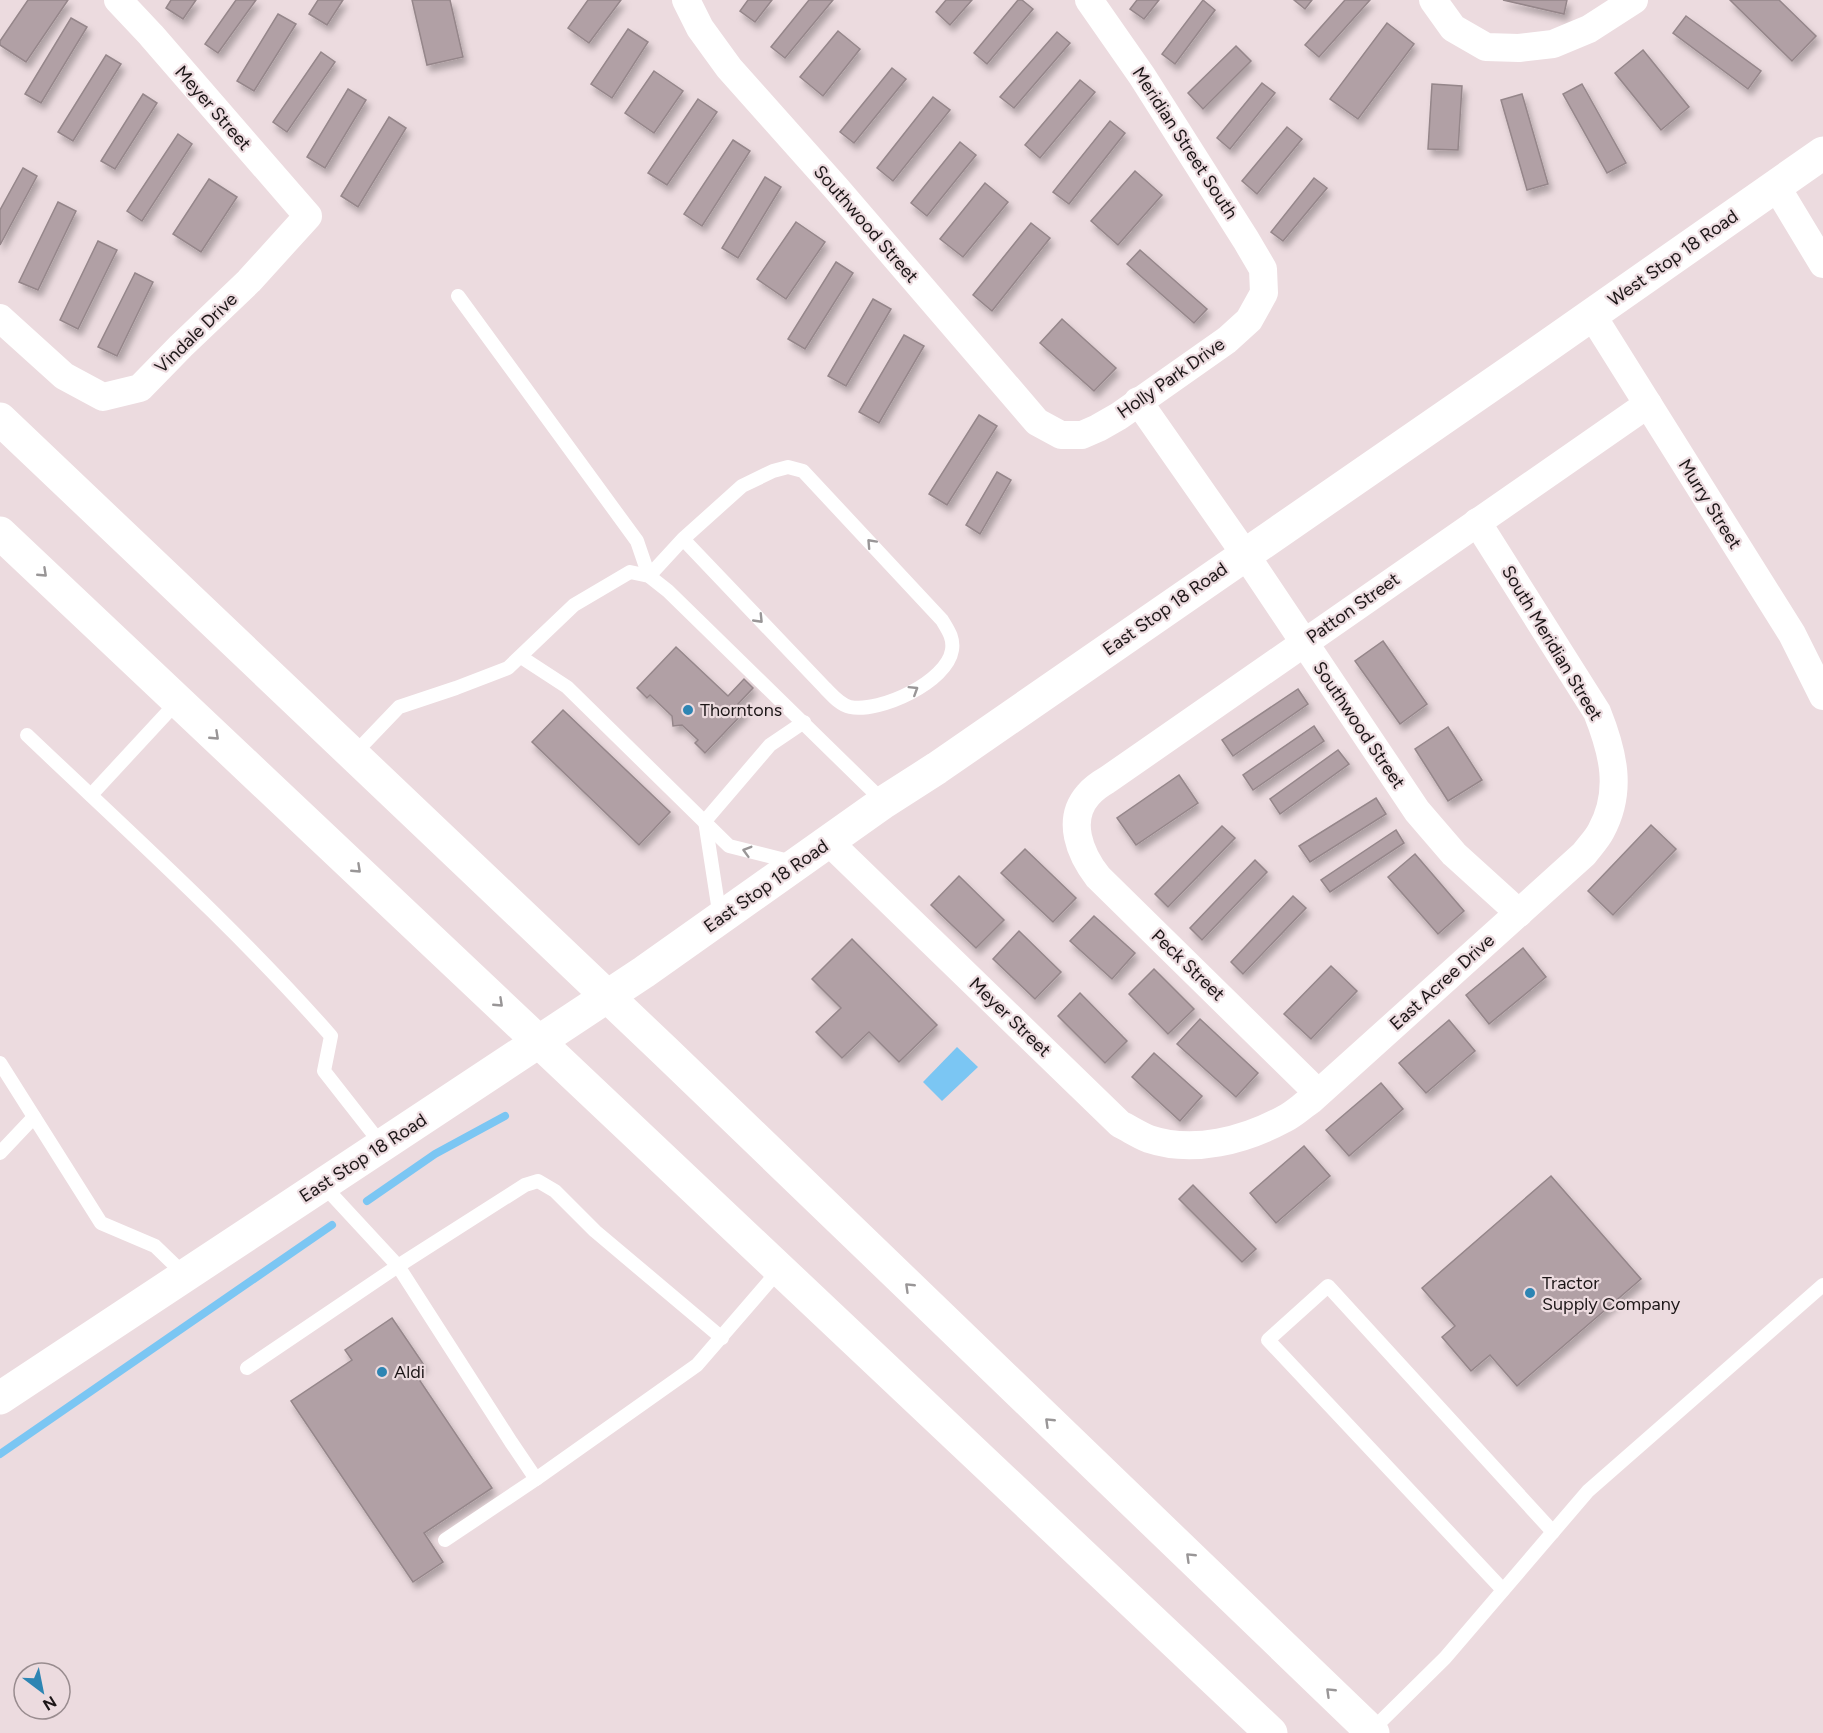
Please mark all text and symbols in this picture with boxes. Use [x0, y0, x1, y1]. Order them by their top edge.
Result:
street label: Meyer Street [170, 61, 256, 155]
street label: Meridian Street South [1128, 63, 1242, 223]
street label: Southwood Street [809, 161, 923, 287]
street label: West Stop 18 Road [1604, 205, 1742, 311]
street label: Vindale Drive [150, 288, 242, 378]
street label: Holly Park Drive [1113, 333, 1229, 423]
street label: Murry Street [1674, 455, 1746, 553]
one-way arrow [867, 539, 878, 550]
street label: East Stop 18 Road [1098, 558, 1232, 660]
street label: South Meridian Street [1497, 561, 1607, 725]
one-way arrow [36, 566, 46, 577]
street label: Patton Street [1302, 568, 1404, 648]
one-way arrow [752, 612, 763, 622]
street label: Southwood Street [1308, 657, 1410, 793]
one-way arrow [907, 686, 918, 697]
place label: Thorntons [700, 699, 782, 721]
marker: Thorntons [681, 703, 695, 717]
one-way arrow [208, 729, 219, 740]
street label: East Stop 18 Road [699, 835, 833, 937]
one-way arrow [742, 845, 752, 858]
one-way arrow [350, 862, 361, 873]
street label: Peck Street [1147, 925, 1229, 1005]
street label: East Acree Drive [1385, 929, 1499, 1035]
street label: Meyer Street [965, 973, 1055, 1061]
one-way arrow [492, 996, 503, 1007]
street label: East Stop 18 Road [295, 1109, 431, 1207]
place label: Tractor Supply Company [1542, 1272, 1681, 1315]
one-way arrow [905, 1283, 916, 1294]
marker: Tractor Supply Company [1523, 1286, 1537, 1300]
place label: Aldi [394, 1361, 425, 1383]
marker: Aldi [375, 1365, 389, 1379]
one-way arrow [1046, 1419, 1057, 1430]
one-way arrow [1186, 1554, 1197, 1565]
north arrow [12, 1661, 72, 1721]
one-way arrow [1327, 1689, 1338, 1700]
text: N [39, 1692, 60, 1715]

